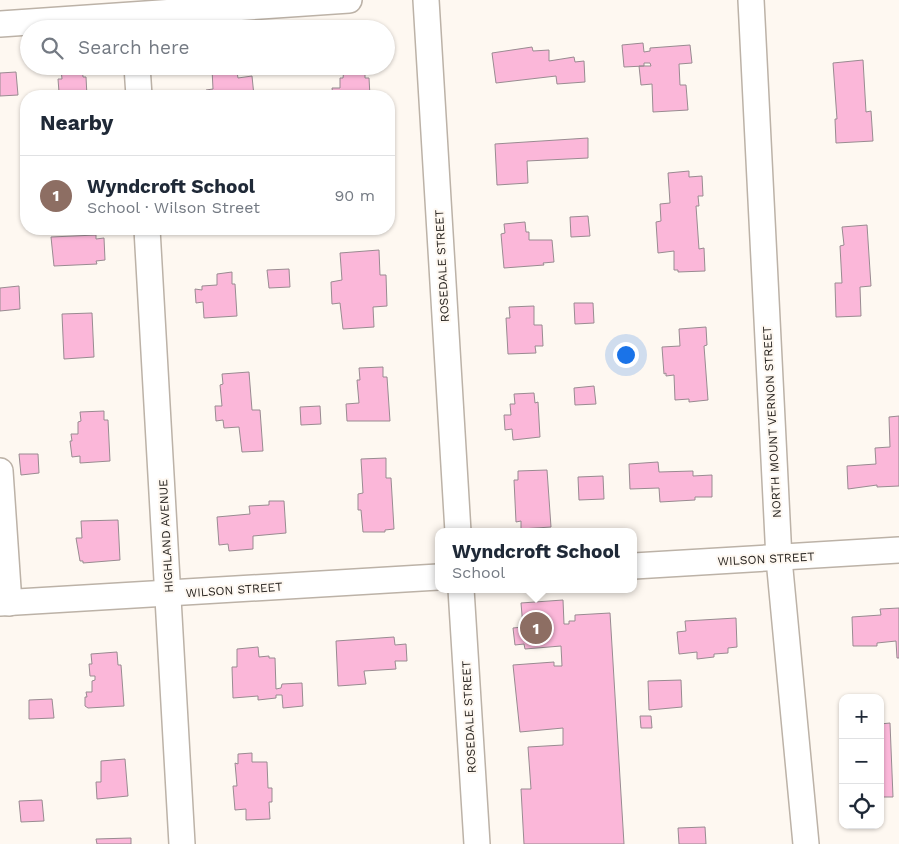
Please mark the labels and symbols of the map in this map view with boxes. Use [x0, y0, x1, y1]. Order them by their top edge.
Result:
street label: ROSEDALE STREET [432, 209, 452, 323]
street label: NORTH MOUNT VERNON STREET [760, 326, 784, 518]
your location [613, 342, 639, 368]
street label: HIGHLAND AVENUE [156, 479, 176, 593]
street label: WILSON STREET [717, 549, 815, 569]
street label: WILSON STREET [185, 580, 283, 600]
pin: 1 [520, 609, 552, 647]
street label: ROSEDALE STREET [459, 660, 479, 774]

